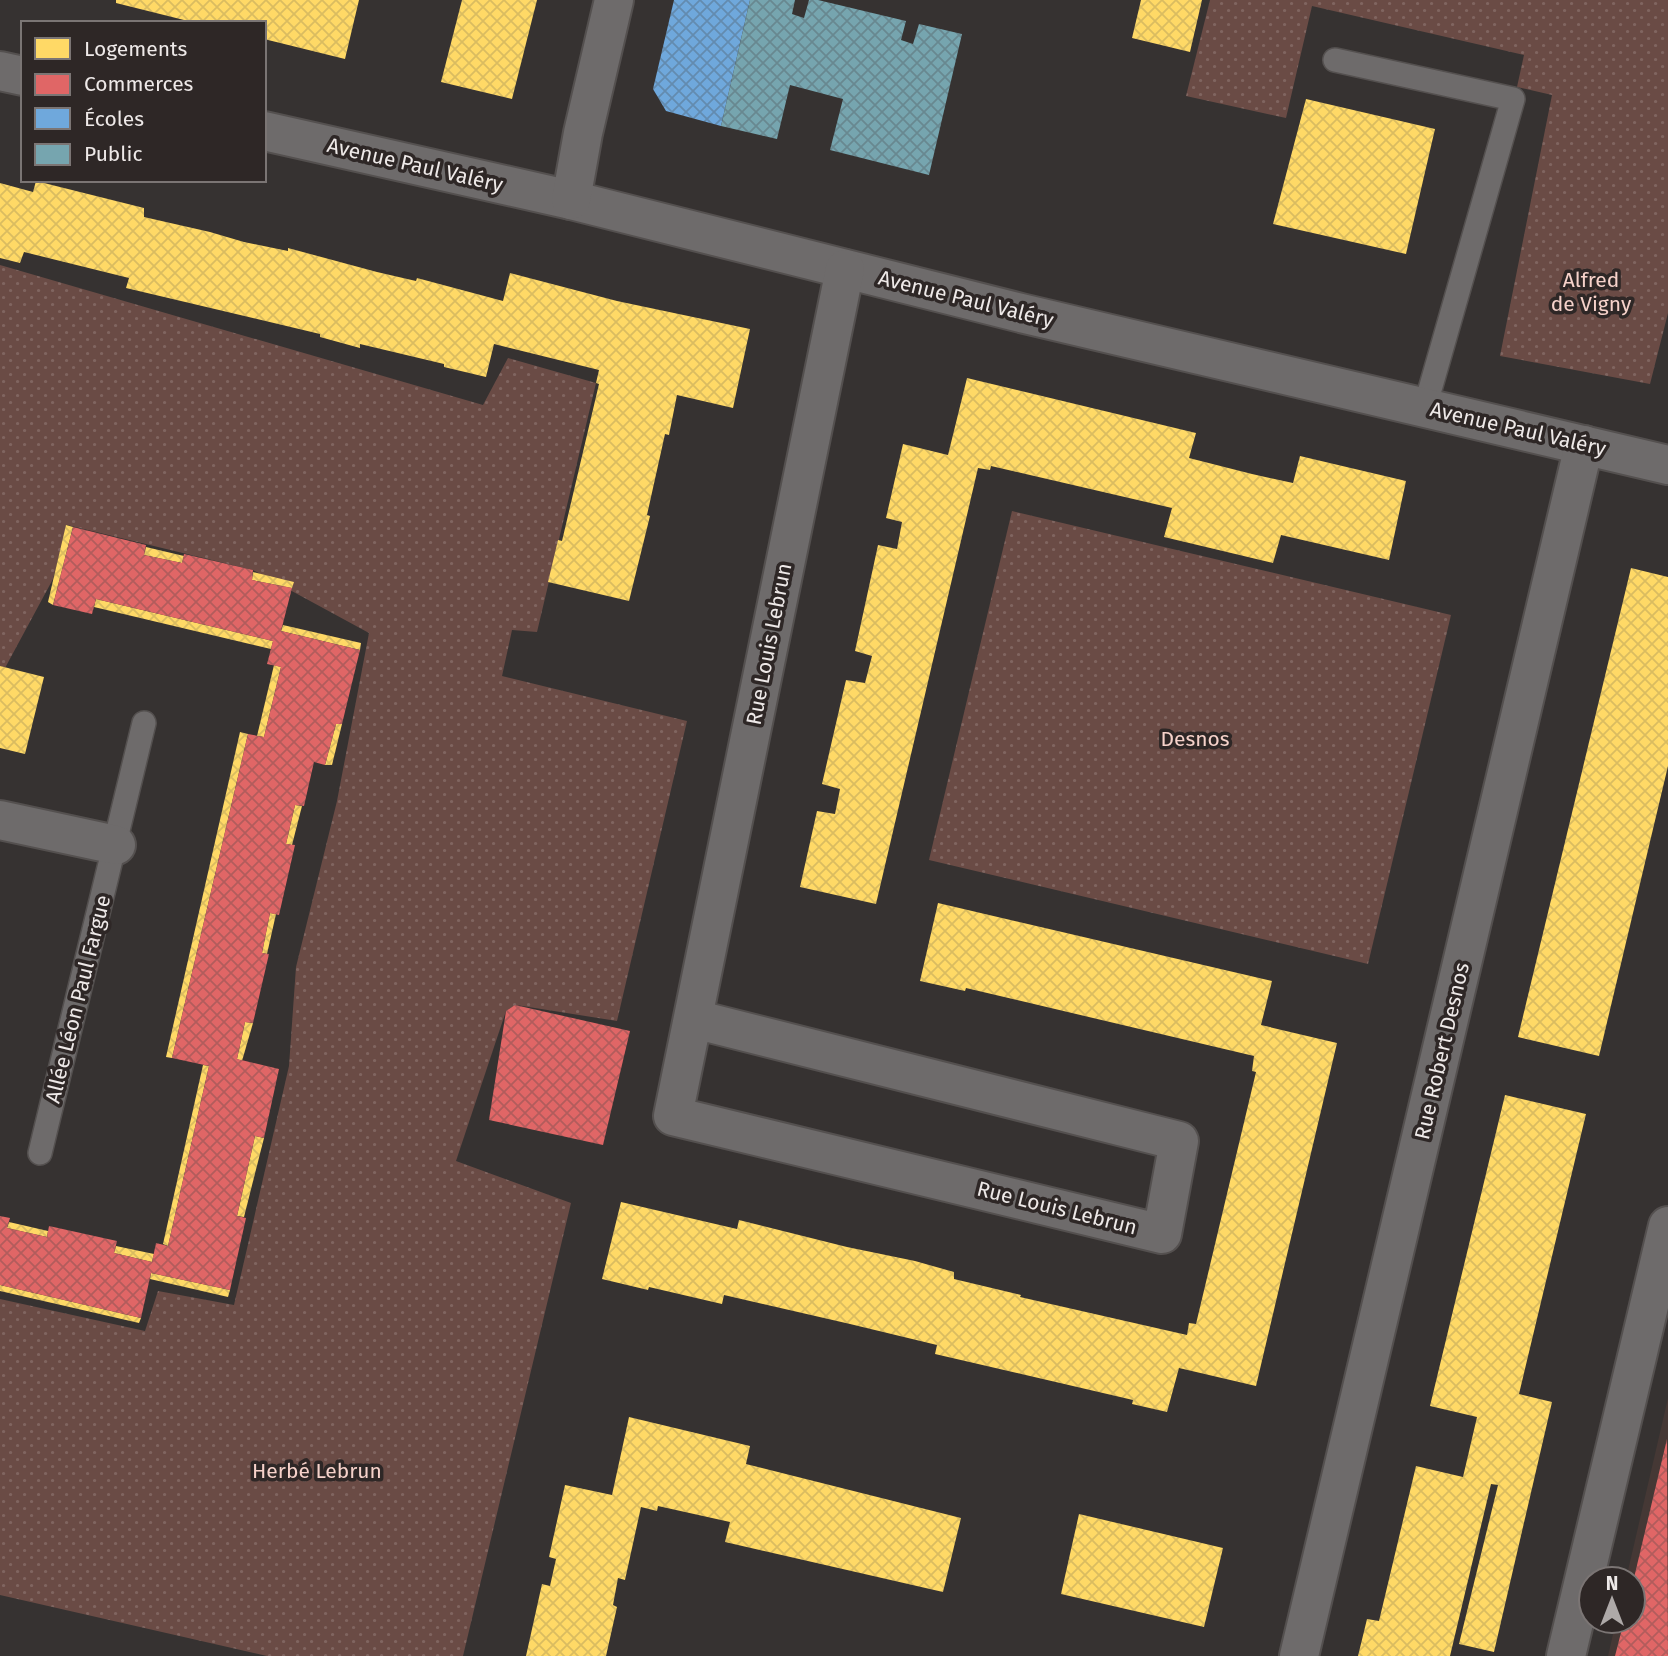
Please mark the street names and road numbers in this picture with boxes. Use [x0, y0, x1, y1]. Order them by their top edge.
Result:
street label: Avenue Paul Valéry [325, 132, 506, 198]
street label: Avenue Paul Valéry [876, 265, 1057, 334]
street label: Avenue Paul Valéry [1428, 396, 1609, 462]
street label: Rue Louis Lebrun [741, 561, 797, 727]
street label: Allée Léon Paul Fargue [40, 892, 116, 1106]
street label: Rue Robert Desnos [1409, 960, 1475, 1142]
street label: Rue Louis Lebrun [974, 1176, 1140, 1240]

